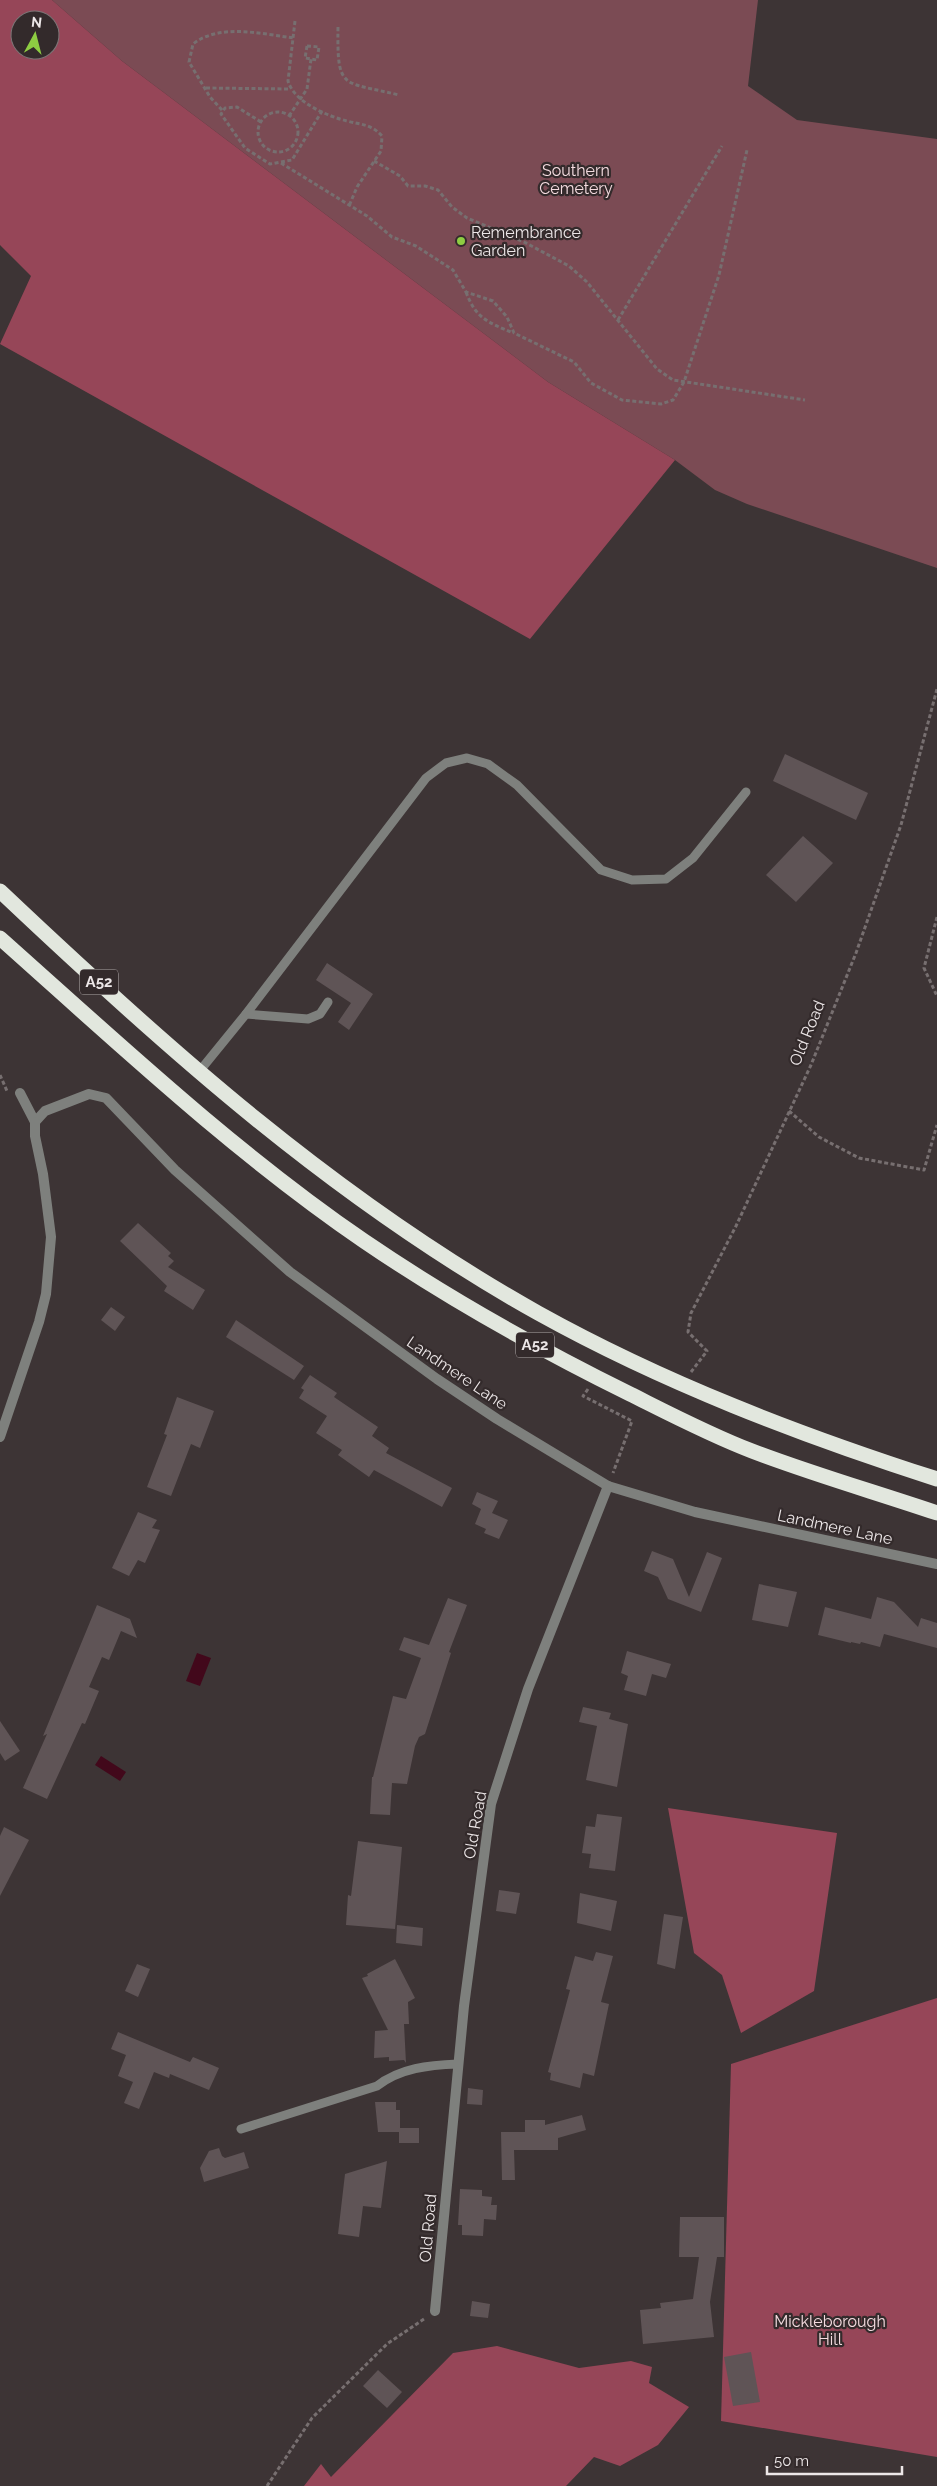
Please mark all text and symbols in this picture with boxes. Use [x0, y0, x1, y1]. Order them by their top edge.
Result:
north arrow [10, 10, 60, 60]
text: N [30, 14, 43, 31]
park label: Southern Cemetery [539, 161, 613, 198]
place label: Remembrance Garden [471, 223, 581, 260]
marker: Remembrance Garden [455, 235, 467, 247]
road number: A52 [80, 970, 118, 994]
street label: Old Road [785, 998, 829, 1068]
street label: Landmere Lane [403, 1332, 511, 1414]
road number: A52 [516, 1332, 554, 1358]
street label: Landmere Lane [776, 1506, 894, 1548]
street label: Old Road [460, 1789, 490, 1861]
street label: Old Road [416, 2193, 440, 2263]
park label: Mickleborough Hill [774, 2312, 886, 2349]
scale bar [767, 2444, 902, 2476]
text: 50 m [774, 2452, 809, 2470]

